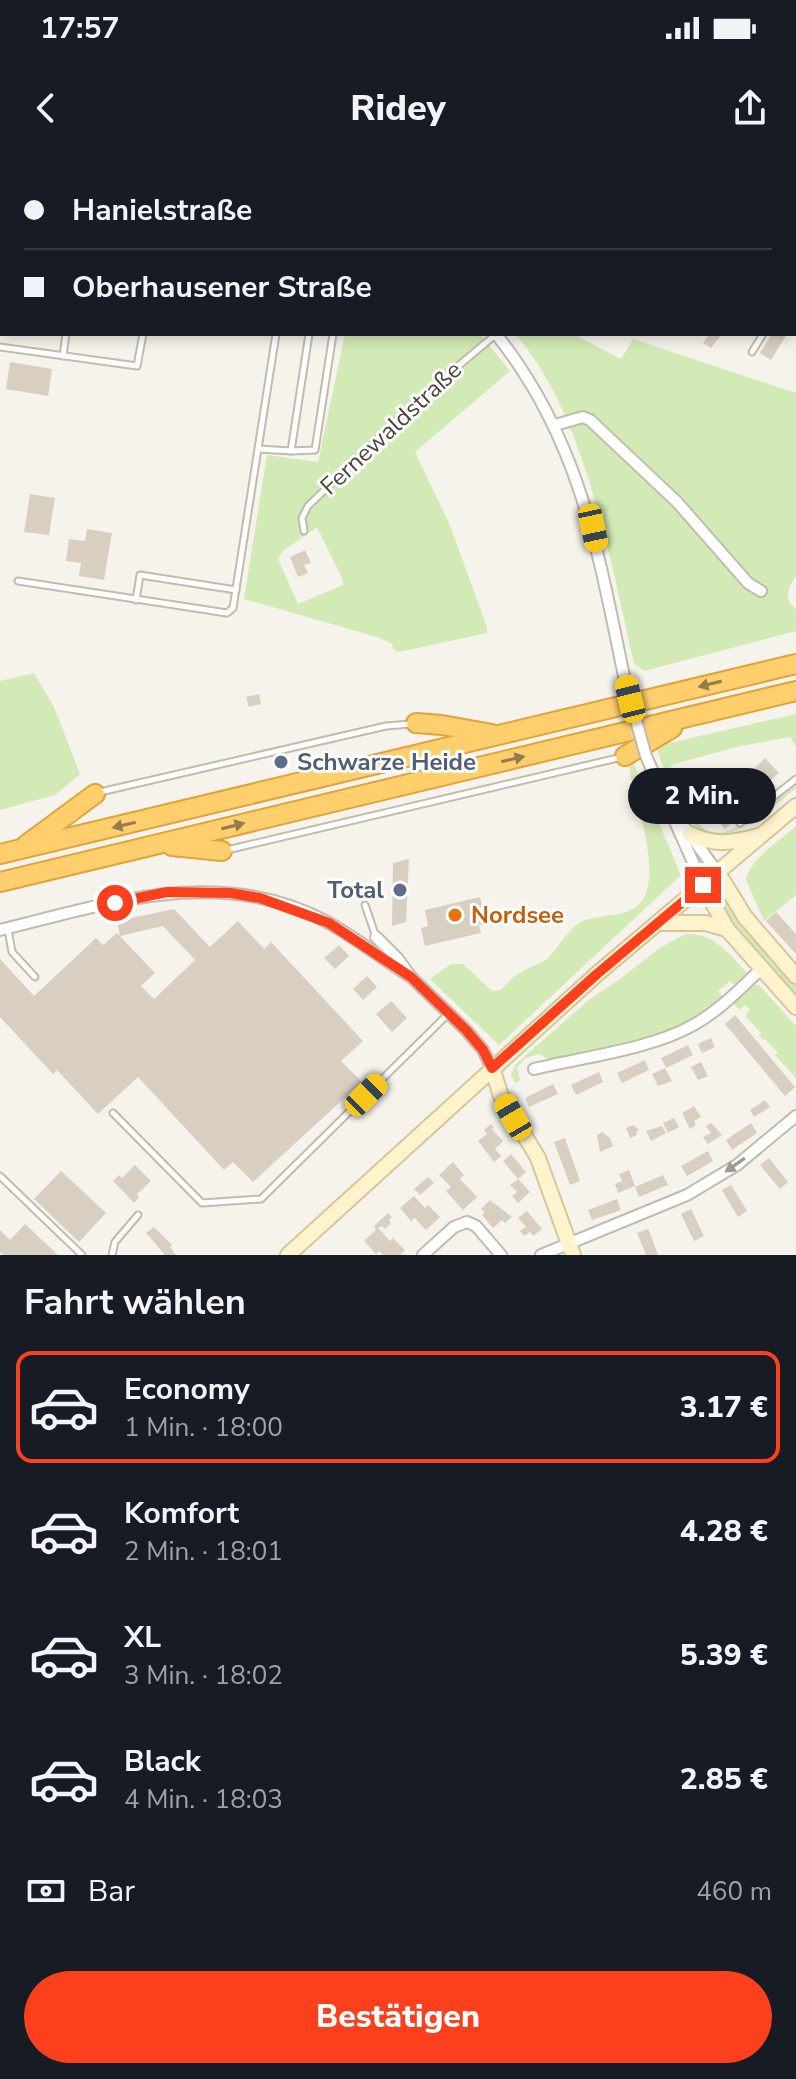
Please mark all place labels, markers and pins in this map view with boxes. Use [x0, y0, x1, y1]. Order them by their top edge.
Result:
place label: Schwarze Heide [297, 746, 476, 778]
marker: Schwarze Heide [272, 753, 290, 771]
place label: Total [327, 874, 384, 906]
marker: Total [391, 881, 409, 899]
place label: Nordsee [471, 899, 564, 931]
marker: Nordsee [446, 906, 464, 924]

